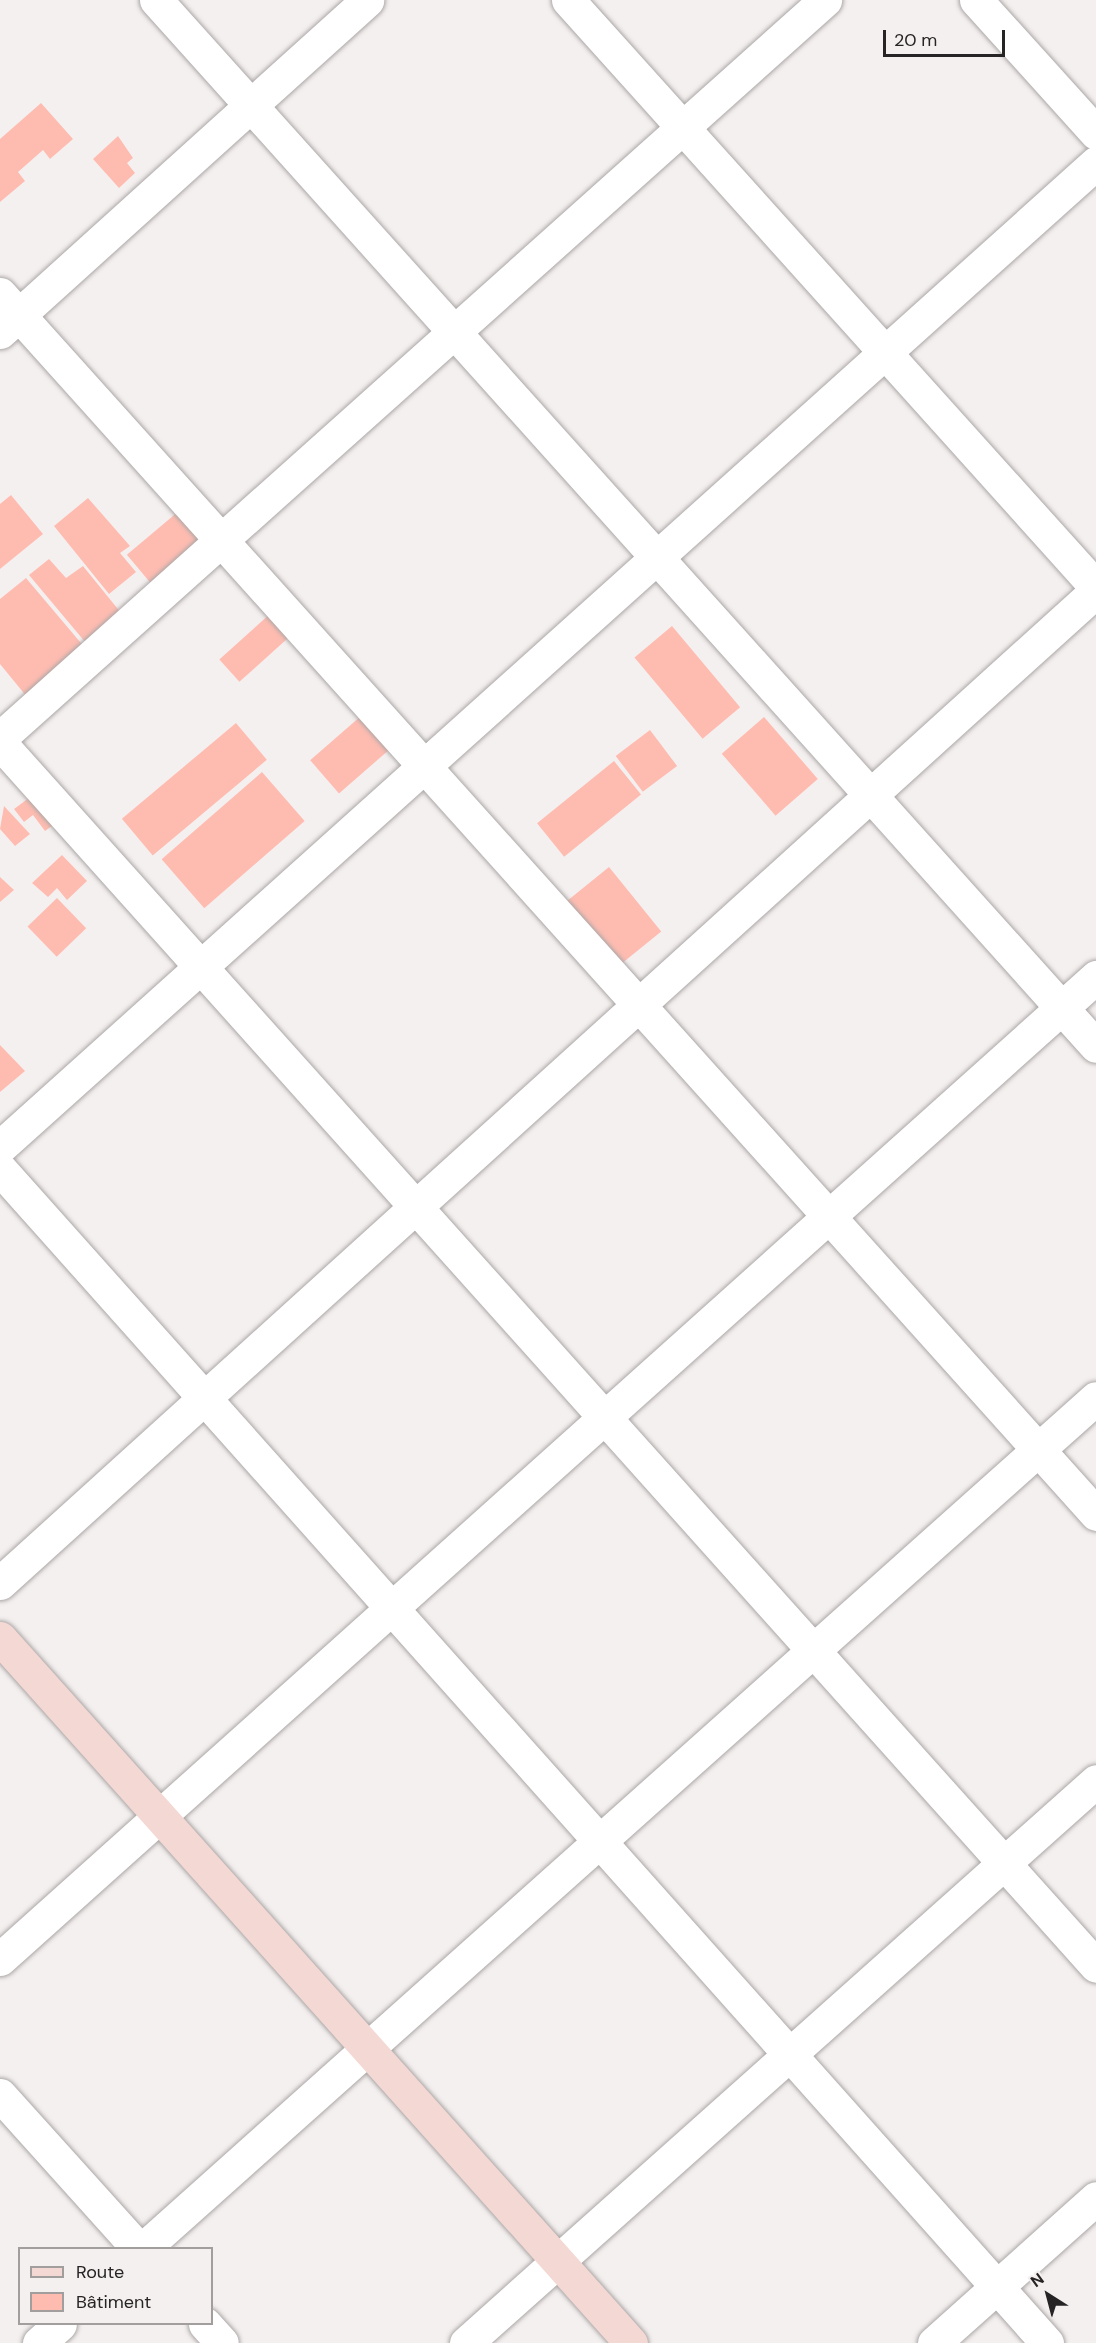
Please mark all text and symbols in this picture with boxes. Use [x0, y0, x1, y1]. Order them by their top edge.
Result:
scale bar [886, 18, 1008, 56]
text: 20 m [894, 28, 937, 52]
legend [18, 2247, 213, 2325]
text: Route [76, 2260, 124, 2284]
north arrow [1018, 2265, 1078, 2325]
text: N [1026, 2268, 1048, 2292]
text: Bâtiment [76, 2290, 151, 2314]

